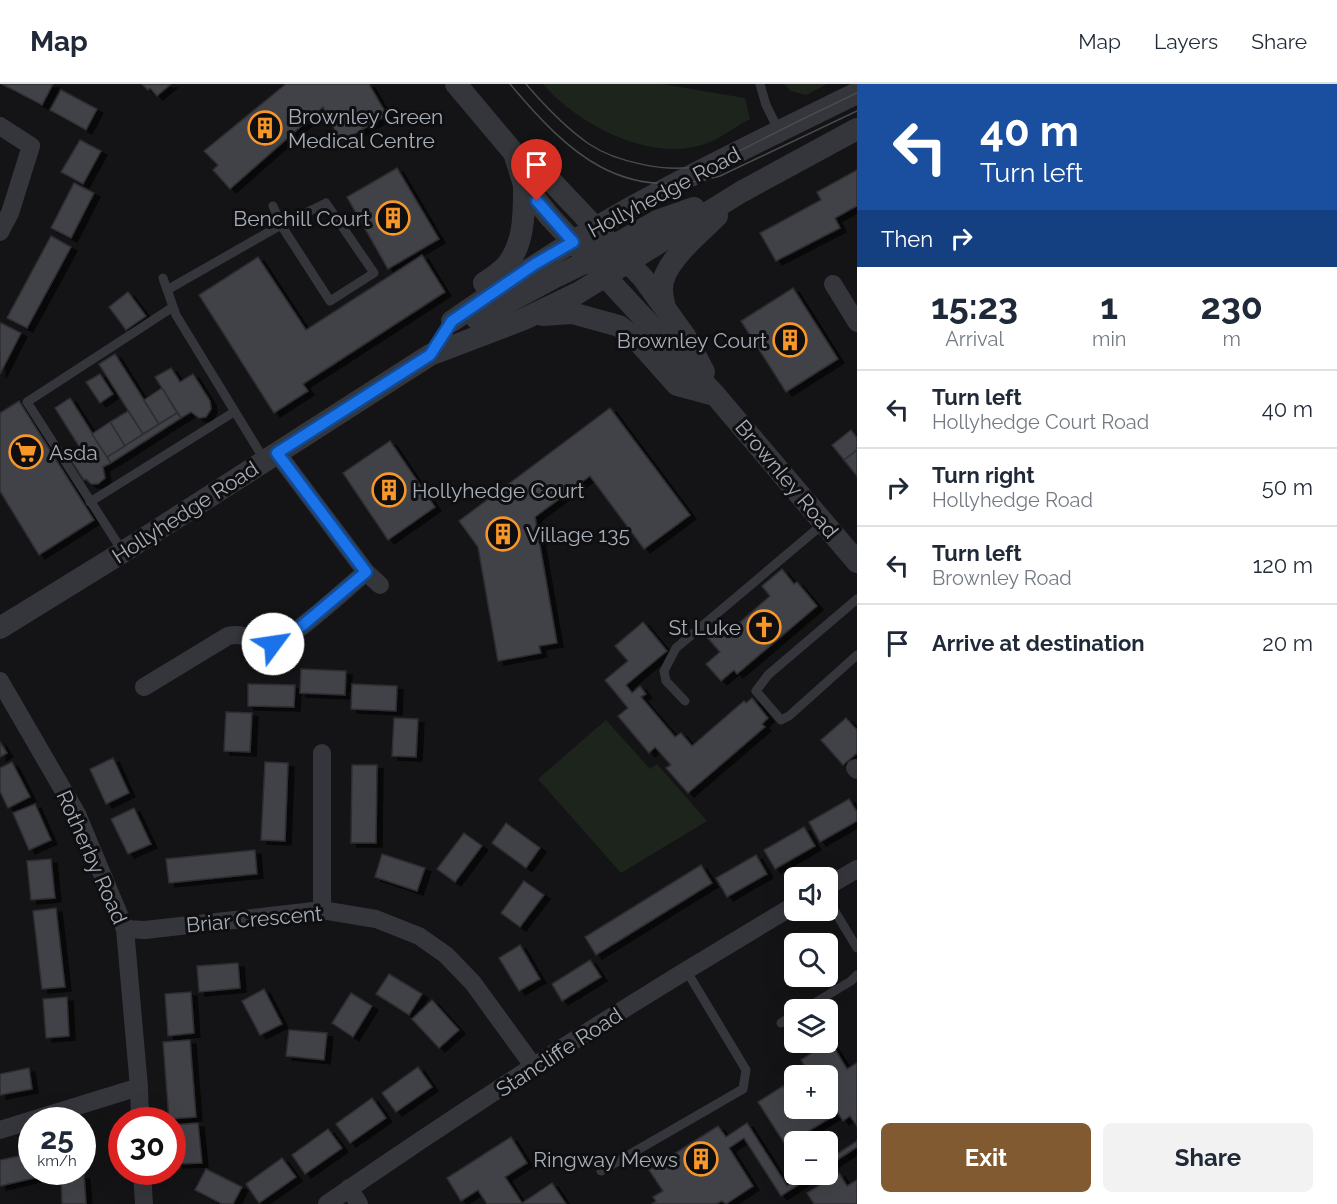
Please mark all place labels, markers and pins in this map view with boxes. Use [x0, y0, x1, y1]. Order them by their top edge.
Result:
place label: Brownley Green Medical Centre [288, 104, 443, 153]
building icon: Brownley Green Medical Centre [247, 110, 283, 146]
pin [511, 139, 562, 201]
building icon: Benchill Court [375, 200, 411, 236]
place label: Benchill Court [233, 206, 370, 231]
building icon: Brownley Court [772, 322, 808, 358]
place label: Brownley Court [617, 328, 767, 353]
supermarket icon: Asda [8, 434, 44, 470]
place label: Asda [49, 440, 98, 465]
building icon: Hollyhedge Court [371, 472, 407, 508]
place label: Hollyhedge Court [412, 478, 584, 503]
building icon: Village 135 [485, 516, 521, 552]
place label: Village 135 [526, 522, 630, 547]
church icon: St Luke [746, 609, 782, 645]
place label: St Luke [668, 615, 741, 640]
building icon: Ringway Mews [683, 1141, 719, 1177]
place label: Ringway Mews [533, 1147, 678, 1172]

